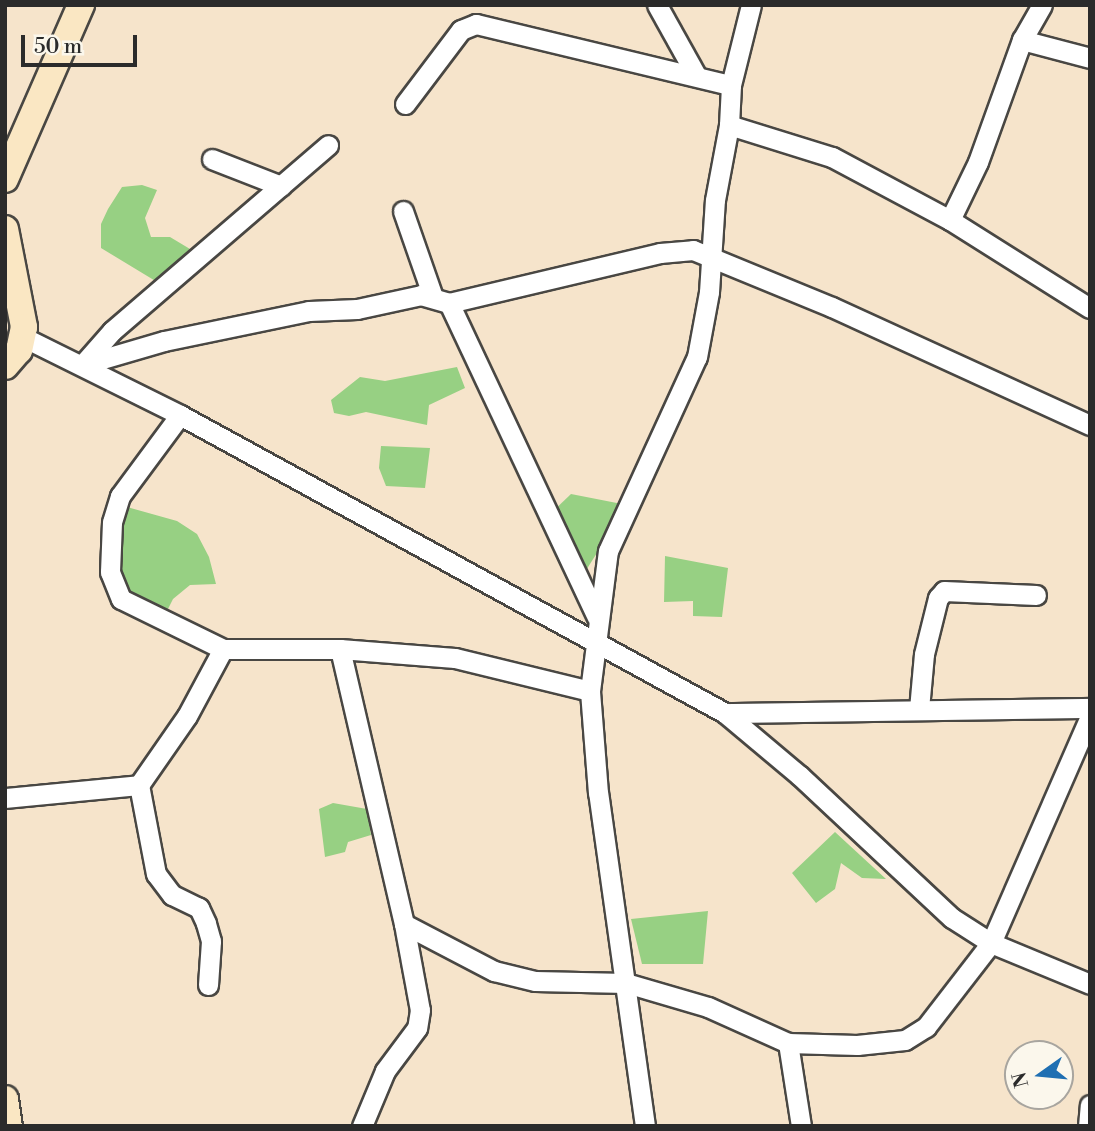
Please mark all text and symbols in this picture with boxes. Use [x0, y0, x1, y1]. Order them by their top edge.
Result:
scale bar [24, 21, 140, 65]
text: 50 m [34, 34, 82, 60]
north arrow [1004, 1040, 1074, 1110]
text: N [1007, 1070, 1034, 1090]

